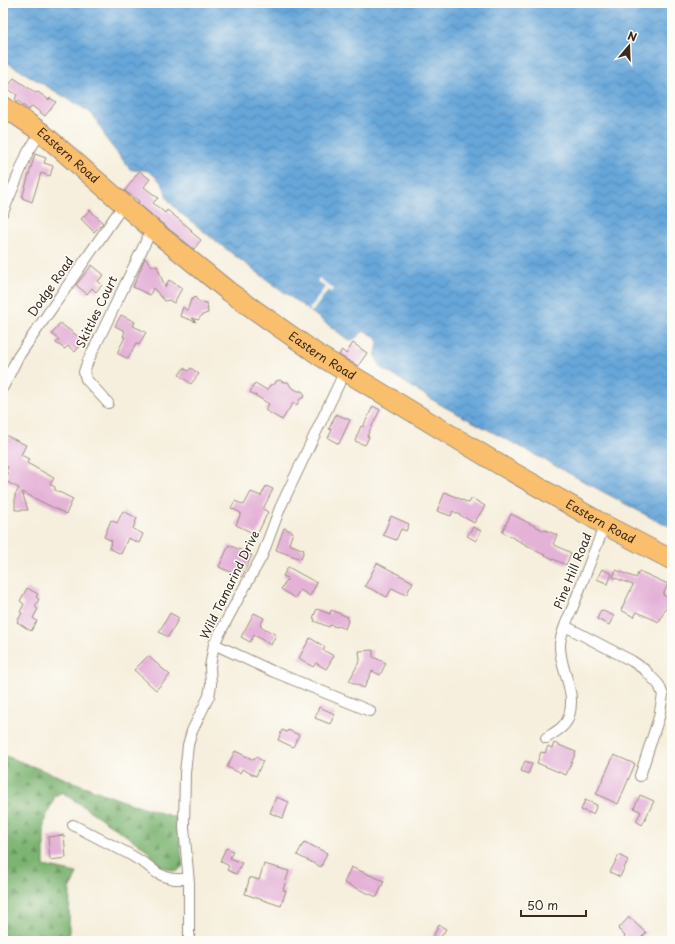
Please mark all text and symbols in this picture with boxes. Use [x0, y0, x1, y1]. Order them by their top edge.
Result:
north arrow [609, 26, 649, 66]
text: N [626, 27, 640, 46]
street label: Eastern Road [34, 123, 104, 187]
street label: Dodge Road [23, 253, 78, 320]
street label: Skittles Court [71, 272, 121, 351]
street label: Eastern Road [285, 327, 360, 384]
street label: Eastern Road [563, 494, 639, 547]
street label: Wild Tamarind Drive [195, 527, 263, 642]
street label: Pine Hill Road [549, 530, 596, 611]
scale bar [521, 892, 586, 918]
text: 50 m [527, 896, 558, 914]

